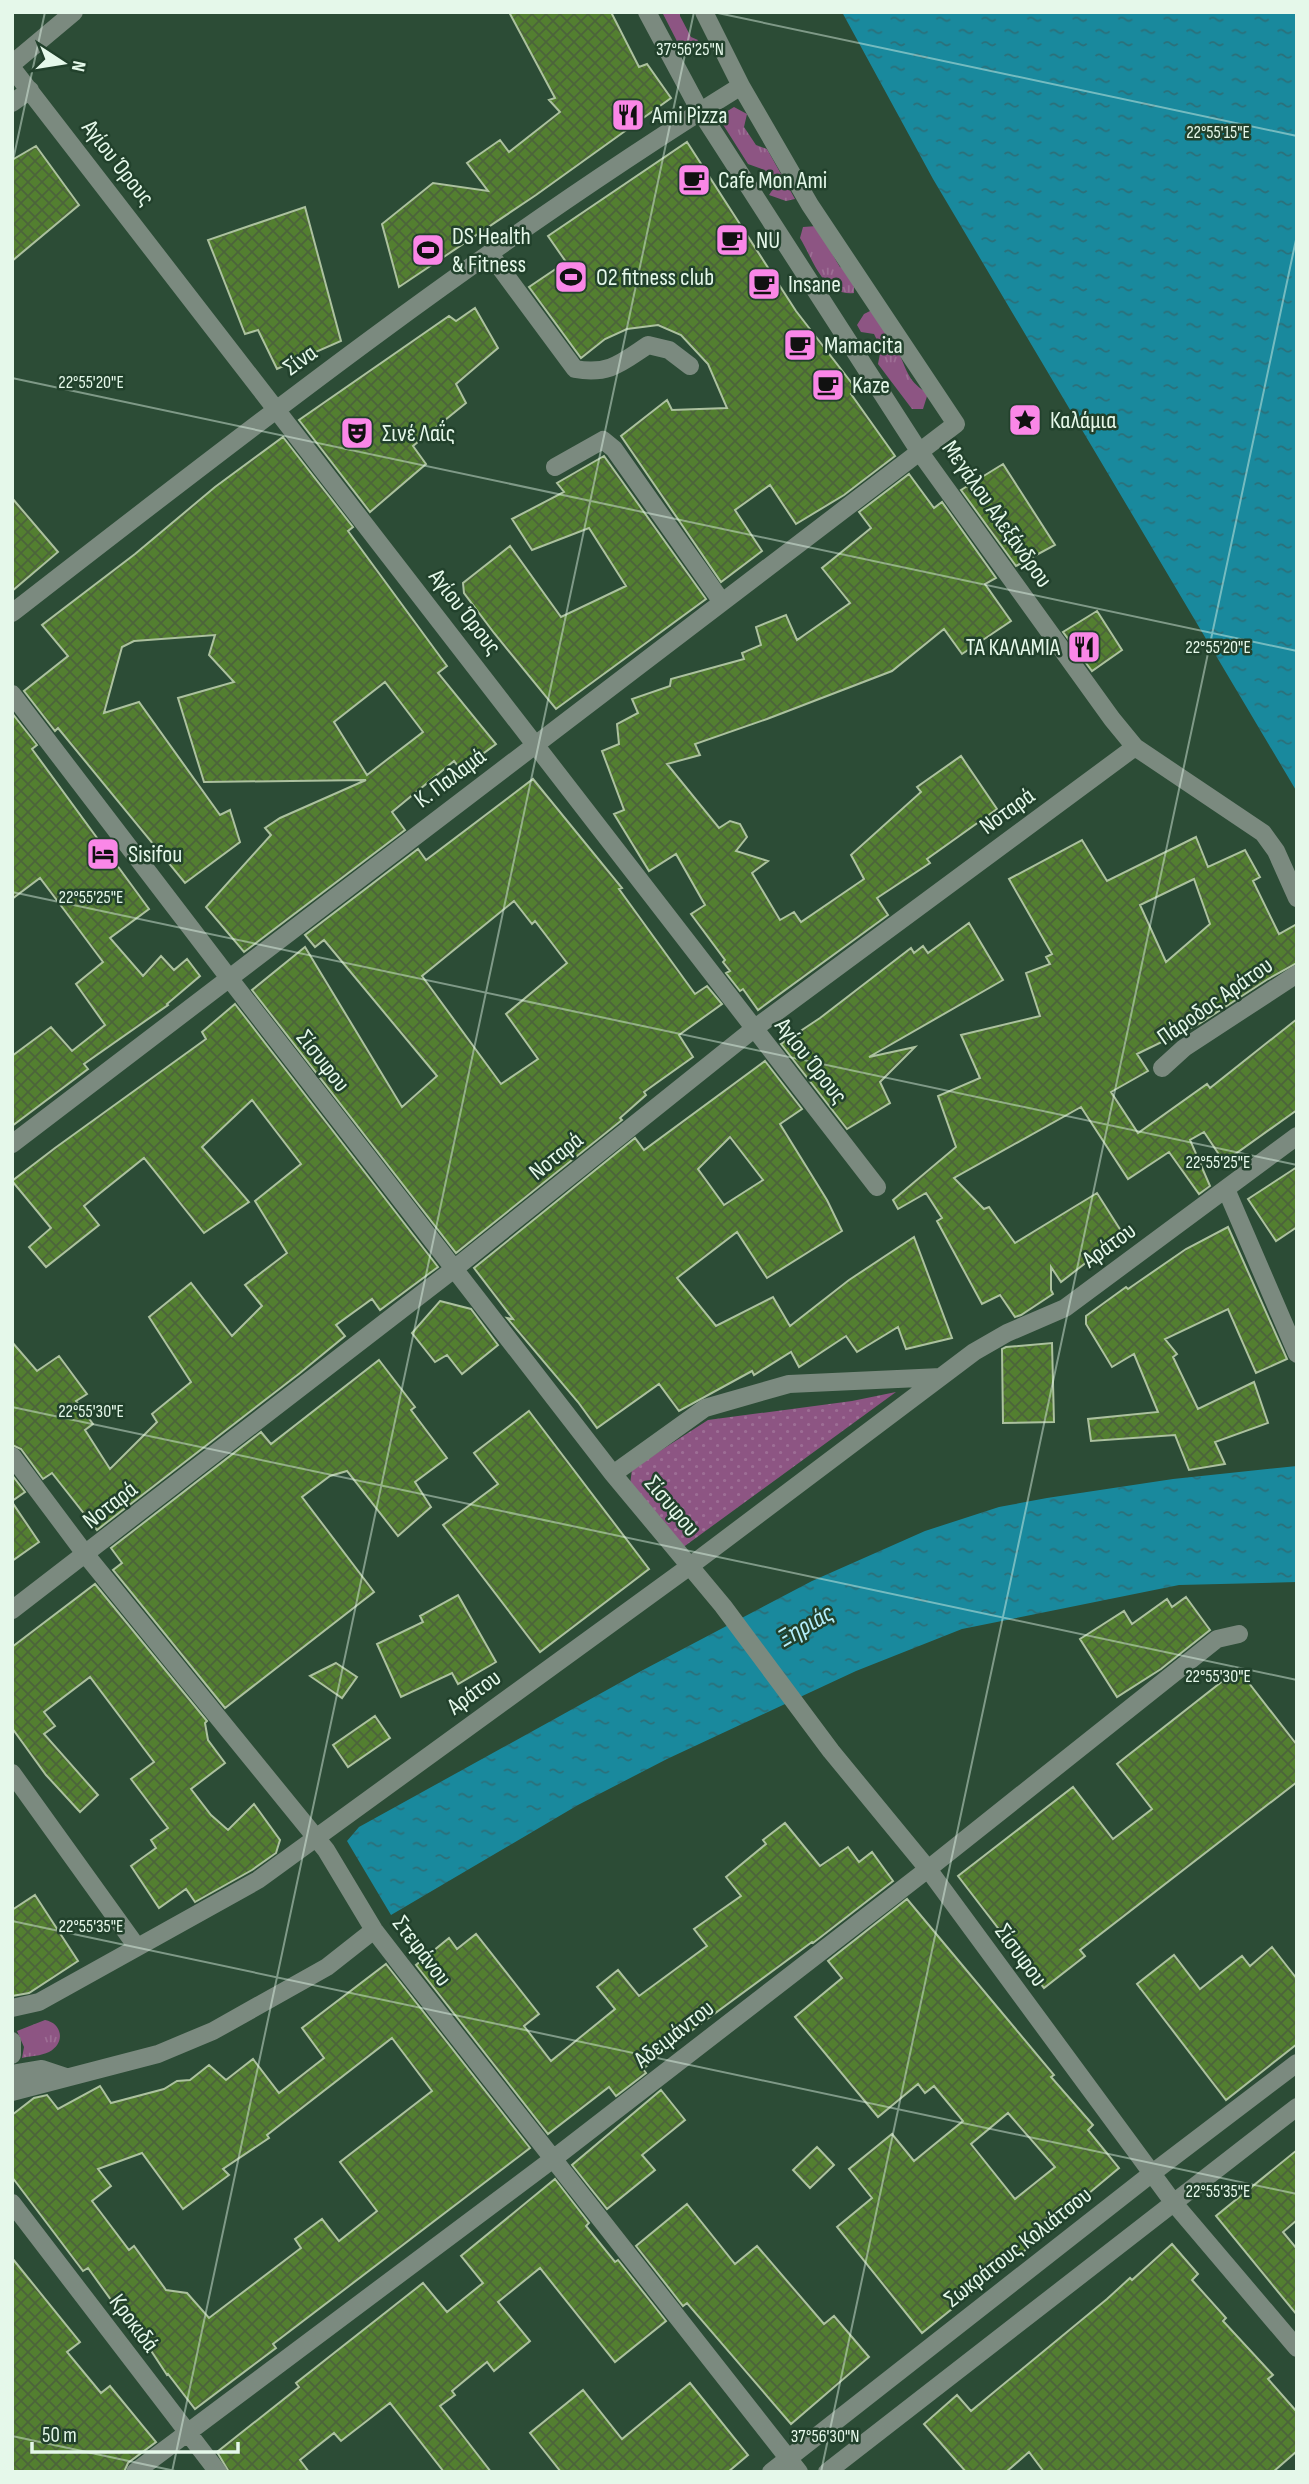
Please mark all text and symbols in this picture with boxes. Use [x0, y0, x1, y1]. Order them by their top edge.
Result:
north arrow [28, 28, 98, 98]
text: 37°56'25"N [656, 39, 724, 60]
text: N [66, 59, 90, 74]
restaurant icon: Ami Pizza [609, 96, 647, 134]
place label: Ami Pizza [651, 101, 727, 130]
street label: Αγίου Όρους [75, 113, 161, 212]
text: 22°55'15"E [1186, 122, 1250, 143]
cafe icon: Cafe Mon Ami [675, 161, 713, 199]
place label: Cafe Mon Ami [718, 166, 827, 195]
cafe icon: NU [713, 221, 751, 259]
place label: DS Health & Fitness [452, 222, 531, 279]
place label: NU [756, 226, 780, 255]
sports icon: DS Health & Fitness [409, 231, 447, 269]
sports icon: O2 fitness club [552, 258, 590, 296]
place label: O2 fitness club [596, 263, 714, 292]
cafe icon: Insane [745, 265, 783, 303]
place label: Insane [788, 270, 841, 299]
cafe icon: Mamacita [781, 326, 819, 364]
place label: Mamacita [824, 331, 903, 360]
street label: Σίνα [278, 338, 322, 382]
cafe icon: Kaze [809, 366, 847, 404]
place label: Kaze [852, 371, 890, 400]
text: 22°55'20"E [58, 372, 124, 393]
place icon: Καλάμια [1006, 401, 1044, 439]
place label: Καλάμια [1050, 406, 1116, 435]
theatre icon: Σινέ Λαΐς [338, 414, 376, 452]
place label: Σινέ Λαΐς [382, 419, 455, 448]
street label: Μεγάλου Αλεξάνδρου [936, 435, 1058, 593]
street label: Αγίου Όρους [422, 562, 508, 661]
restaurant icon: ΤΑ ΚΑΛΑΜΙΑ [1065, 628, 1103, 666]
place label: ΤΑ ΚΑΛΑΜΙΑ [966, 633, 1061, 662]
text: 22°55'20"E [1185, 637, 1251, 658]
street label: Κ. Παλαμά [409, 742, 491, 814]
street label: Νοταρά [974, 781, 1040, 841]
hotel icon: Sisifou [84, 835, 122, 873]
place label: Sisifou [128, 840, 182, 869]
text: 22°55'25"E [59, 887, 123, 908]
street label: Πάροδος Αράτου [1152, 951, 1278, 1051]
street label: Αγίου Όρους [768, 1011, 854, 1110]
street label: Σίσυφου [290, 1024, 356, 1098]
street label: Νοταρά [523, 1126, 589, 1186]
text: 22°55'25"E [1186, 1152, 1250, 1173]
street label: Αράτου [1076, 1216, 1141, 1275]
text: 22°55'30"E [58, 1401, 124, 1422]
street label: Σίσυφου [638, 1470, 706, 1542]
street label: Νοταρά [77, 1475, 143, 1535]
water label: Ξηριάς [773, 1597, 840, 1654]
street label: Αράτου [441, 1663, 506, 1722]
text: 22°55'30"E [1185, 1666, 1251, 1687]
street label: Στεφάνου [386, 1910, 458, 1992]
text: 22°55'35"E [59, 1916, 123, 1937]
street label: Σίσυφου [989, 1918, 1053, 1992]
street label: Αδειμάντου [627, 1994, 720, 2075]
street label: Σωκράτους Κολιάτσου [938, 2180, 1098, 2314]
text: 22°55'35"E [1186, 2181, 1250, 2202]
street label: Κροκιδά [103, 2288, 165, 2358]
scale bar [32, 2410, 238, 2454]
text: 50 m [42, 2423, 77, 2448]
text: 37°56'30"N [791, 2426, 859, 2447]

